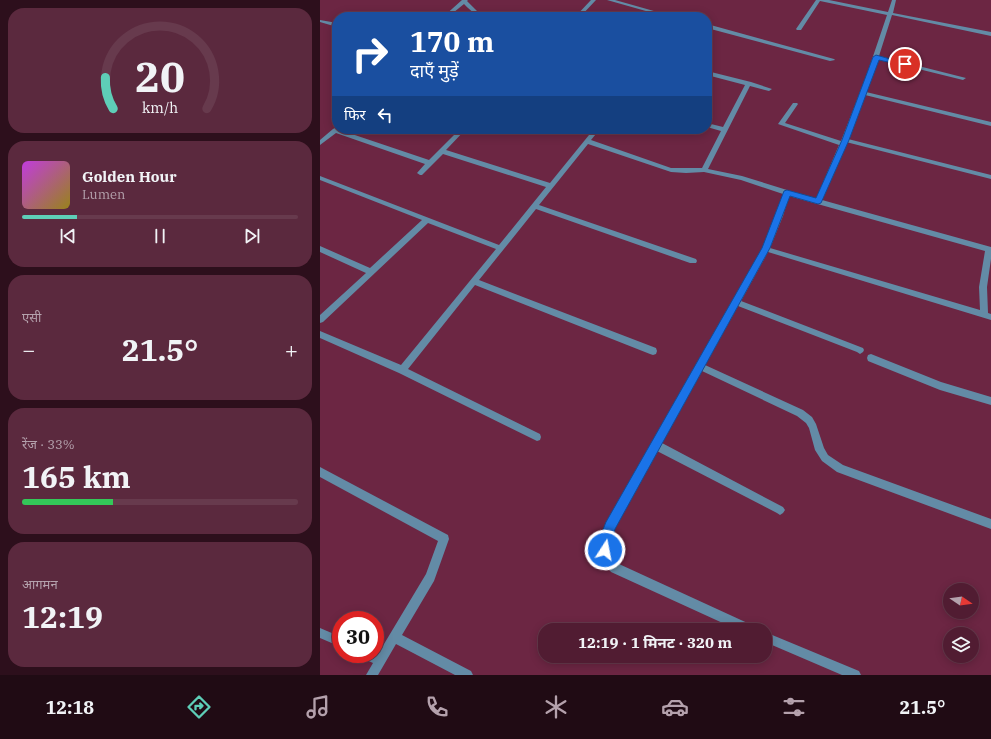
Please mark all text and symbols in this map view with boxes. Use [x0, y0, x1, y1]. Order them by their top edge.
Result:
text: 170 m [410, 23, 494, 60]
icon: right [344, 28, 396, 80]
pin [888, 47, 922, 81]
text: 20 [135, 49, 185, 103]
icon: arrive [894, 53, 916, 75]
text: दाएँ मुड़ें [410, 59, 459, 82]
text: km/h [142, 97, 178, 116]
icon: left [374, 104, 396, 126]
text: फिर [344, 105, 366, 124]
text: Golden Hour [82, 167, 177, 186]
text: Lumen [82, 186, 125, 203]
icon: previous [57, 225, 79, 247]
icon: pause [149, 225, 171, 247]
icon: next [241, 225, 263, 247]
text: एसी [22, 309, 41, 326]
text: 21.5° [122, 330, 198, 369]
text: − [22, 335, 35, 364]
text: + [285, 335, 298, 364]
text: रेंज · 33% [22, 436, 75, 453]
text: 165 km [22, 457, 131, 496]
position arrow [584, 529, 626, 571]
text: आगमन [22, 576, 58, 593]
north arrow [943, 583, 979, 619]
map controls [943, 583, 979, 663]
text: 12:19 [22, 597, 103, 636]
speed limit sign: 30 [332, 611, 384, 663]
button: layers [943, 627, 979, 663]
text: 12:19 · 1 मिनट · 320 m [578, 633, 732, 652]
icon: directions [185, 693, 213, 721]
icon: music [304, 693, 332, 721]
icon: phone [423, 693, 451, 721]
icon: climate [542, 693, 570, 721]
icon: car [661, 693, 689, 721]
icon: filters [780, 693, 808, 721]
text: 12:18 [46, 696, 94, 719]
text: 21.5° [900, 696, 945, 719]

